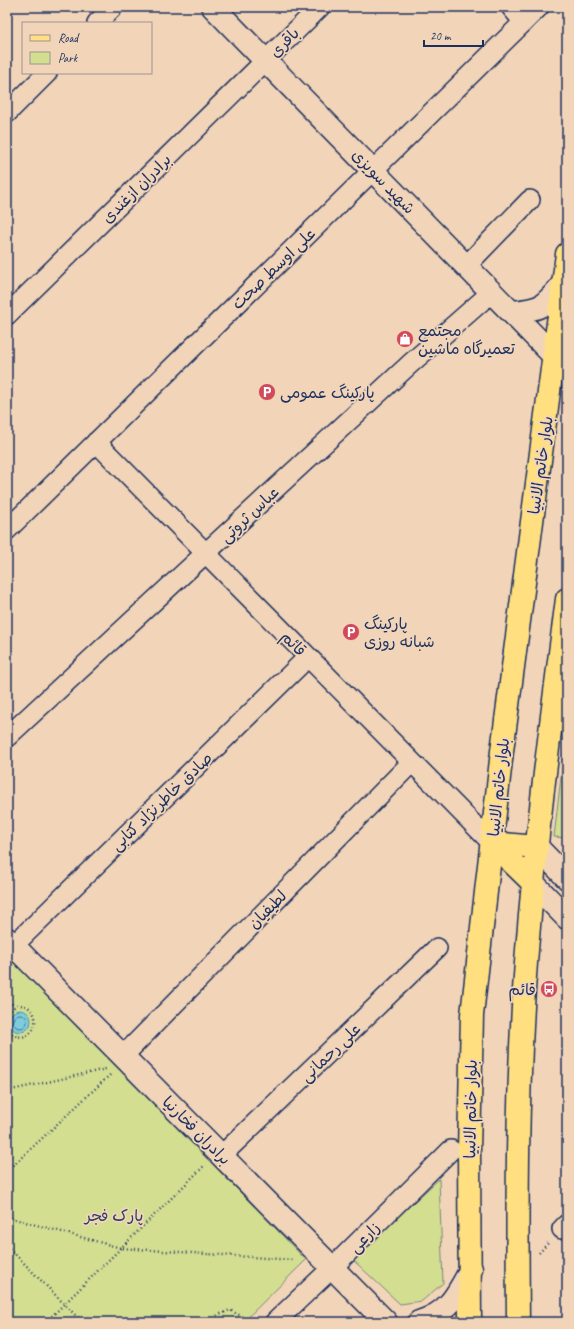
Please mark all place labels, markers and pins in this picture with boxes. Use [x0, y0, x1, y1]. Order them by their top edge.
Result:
place label: مجتمع تعمیرگاه ماشین [418, 321, 515, 359]
shop icon: مجتمع تعمیرگاه ماشین [395, 329, 415, 349]
parking icon: پارکینگ عمومی [257, 382, 277, 402]
place label: پارکینگ عمومی [280, 383, 375, 403]
place label: پارکینگ شبانه روزی [364, 614, 435, 652]
parking icon: پارکینگ شبانه روزی [341, 622, 361, 642]
bus stop icon: قائم [539, 979, 559, 999]
place label: قائم [508, 980, 536, 1002]

